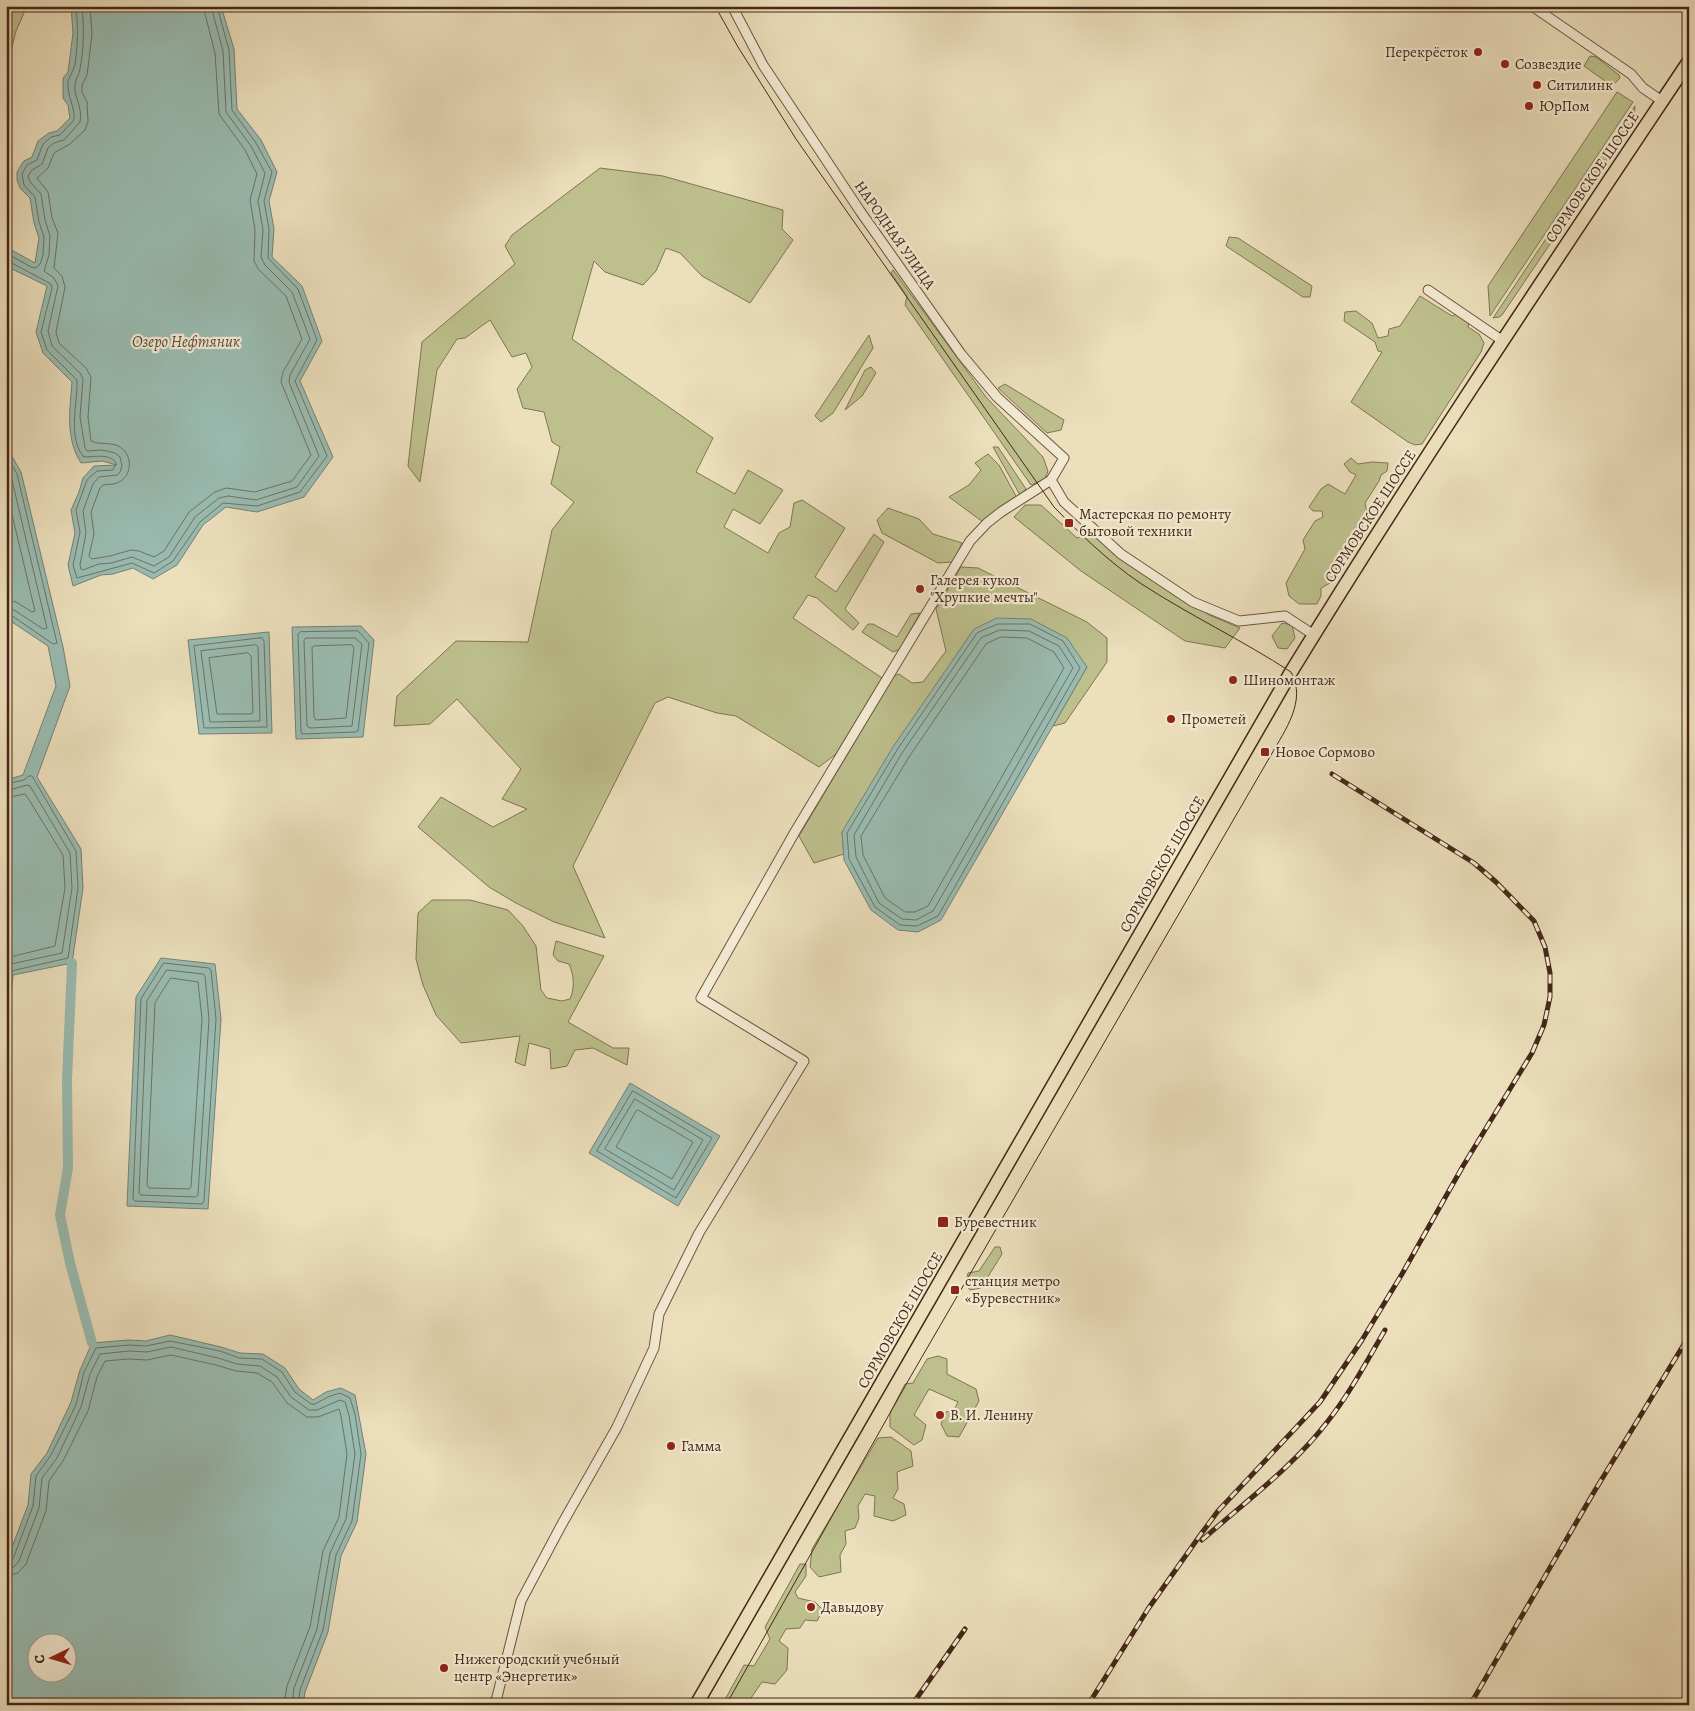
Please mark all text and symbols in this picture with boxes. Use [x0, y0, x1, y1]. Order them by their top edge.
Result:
place label: Перекрёсток [1385, 42, 1468, 62]
marker: Перекрёсток [1472, 46, 1484, 58]
place label: Созвездие [1515, 54, 1582, 74]
marker: Созвездие [1499, 58, 1511, 70]
place label: Ситилинк [1547, 75, 1613, 95]
marker: Ситилинк [1531, 79, 1543, 91]
place label: ЮрПом [1539, 96, 1590, 116]
marker: ЮрПом [1523, 100, 1535, 112]
street label: СОРМОВСКОЕ ШОССЕ [1541, 107, 1643, 247]
street label: НАРОДНАЯ УЛИЦА [850, 177, 940, 293]
water label: Озеро Нефтяник [132, 331, 240, 353]
street label: СОРМОВСКОЕ ШОССЕ [1320, 446, 1420, 586]
place label: Мастерская по ремонту бытовой техники [1079, 504, 1231, 541]
marker: Мастерская по ремонту бытовой техники [1063, 517, 1075, 529]
place label: Галерея кукол "Хрупкие мечты" [930, 570, 1038, 607]
marker: Галерея кукол "Хрупкие мечты" [914, 583, 926, 595]
place label: Шиномонтаж [1243, 670, 1335, 690]
marker: Шиномонтаж [1227, 674, 1239, 686]
place label: Прометей [1181, 709, 1247, 729]
marker: Прометей [1165, 713, 1177, 725]
place label: Новое Сормово [1275, 742, 1375, 762]
marker: Новое Сормово [1259, 746, 1271, 758]
street label: СОРМОВСКОЕ ШОССЕ [1115, 792, 1209, 936]
place label: Буревестник [954, 1212, 1037, 1232]
marker: Буревестник [936, 1215, 950, 1229]
street label: СОРМОВСКОЕ ШОССЕ [853, 1248, 947, 1392]
place label: станция метро «Буревестник» [965, 1271, 1061, 1308]
marker: станция метро «Буревестник» [949, 1284, 961, 1296]
place label: В. И. Ленину [950, 1405, 1033, 1425]
marker: В. И. Ленину [934, 1409, 946, 1421]
place label: Гамма [681, 1436, 722, 1456]
marker: Гамма [665, 1440, 677, 1452]
place label: Давыдову [821, 1597, 884, 1617]
marker: Давыдову [805, 1601, 817, 1613]
north arrow [28, 1634, 78, 1684]
place label: Нижегородский учебный центр «Энергетик» [454, 1649, 620, 1686]
text: С [30, 1654, 49, 1664]
marker: Нижегородский учебный центр «Энергетик» [438, 1662, 450, 1674]

